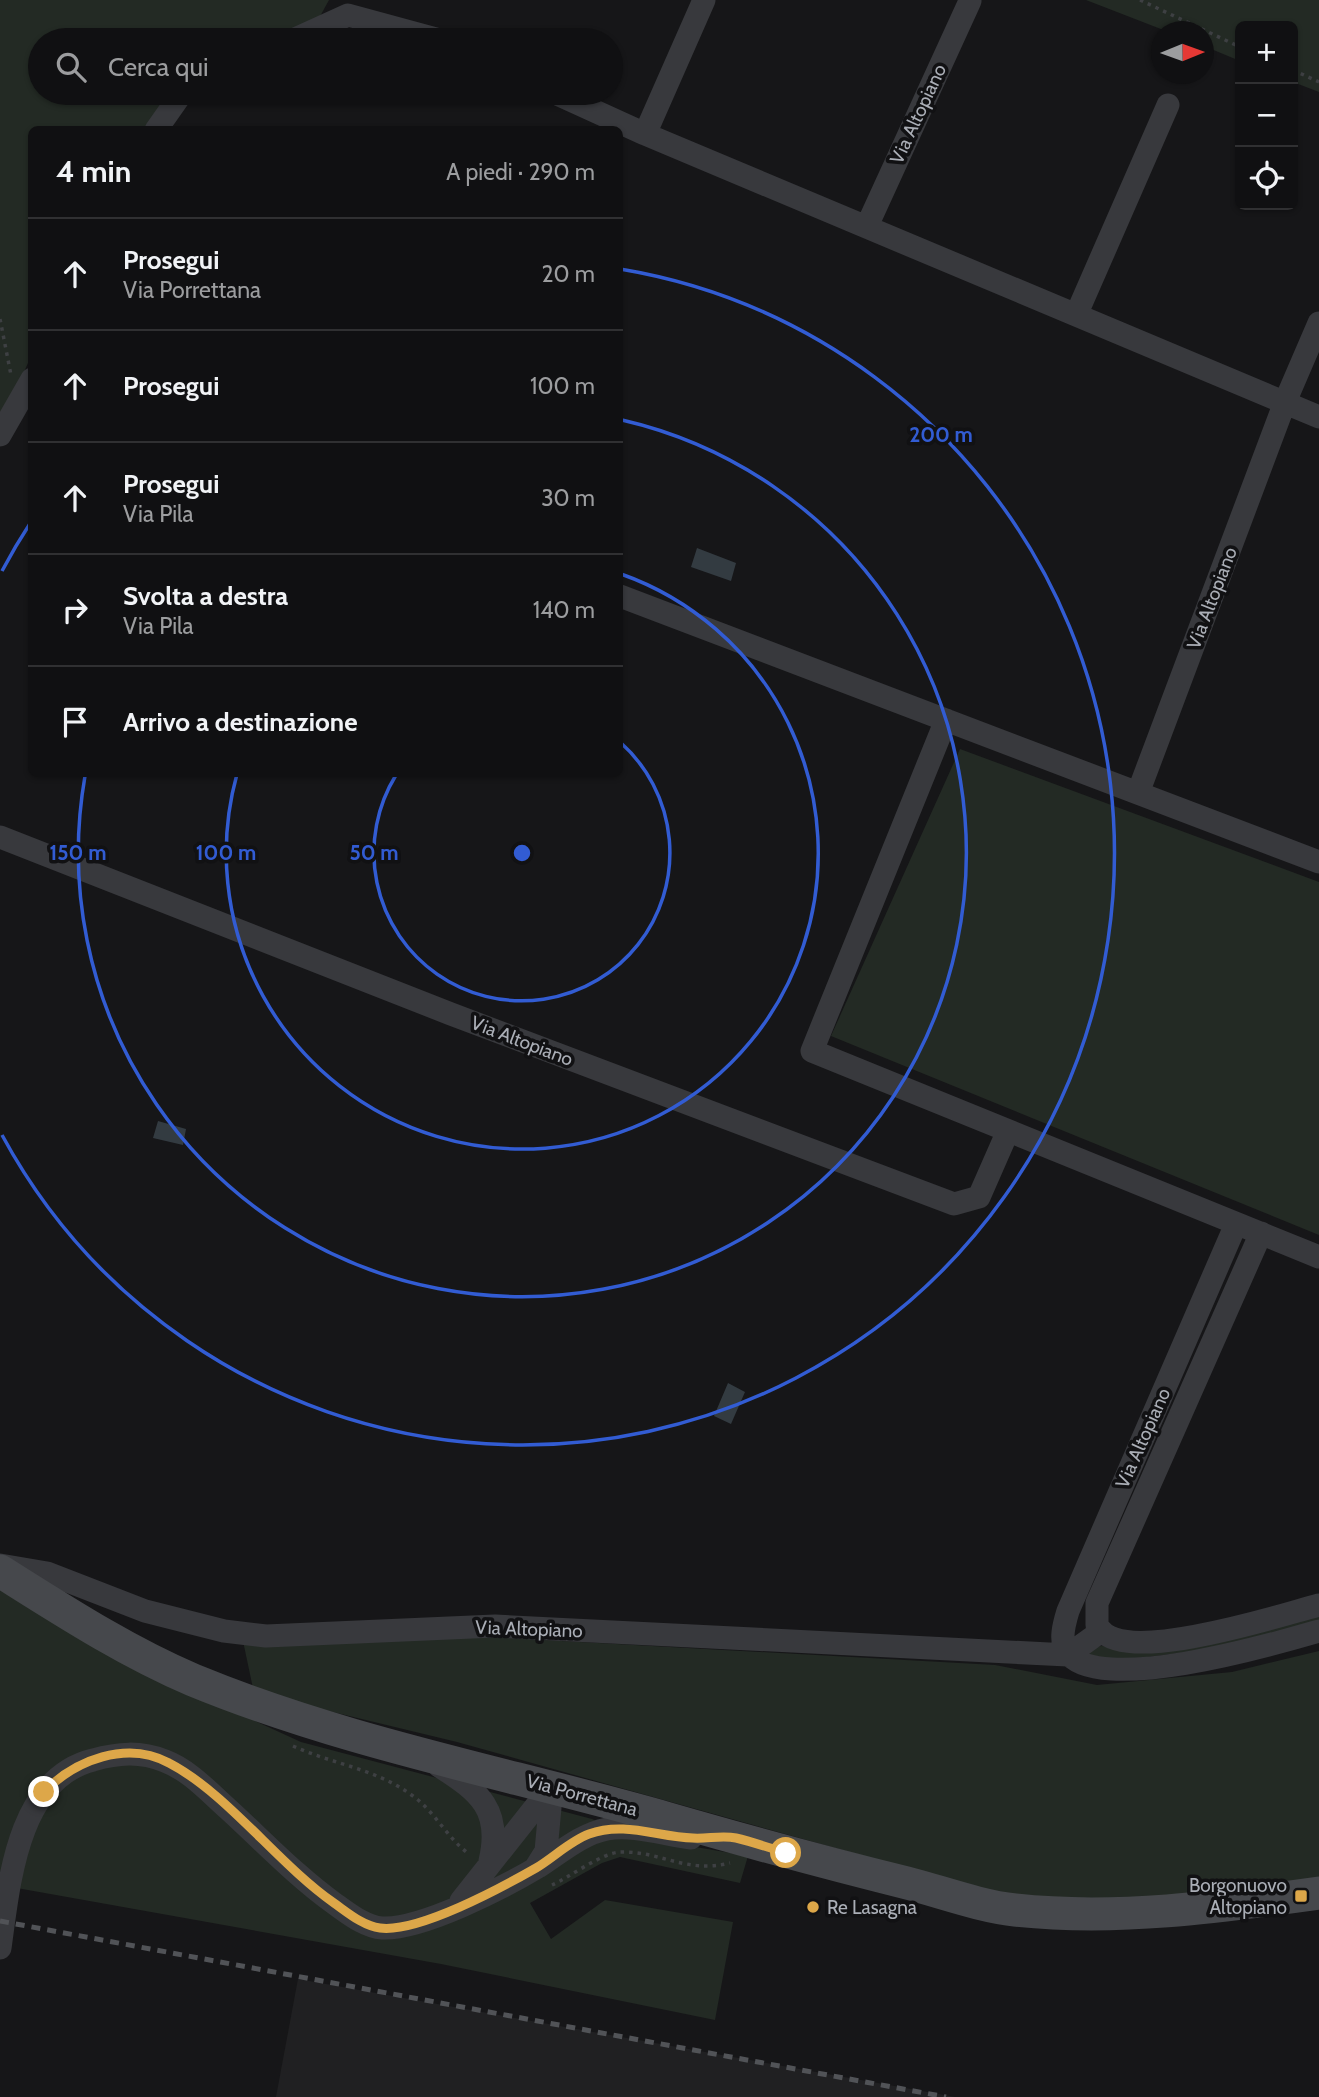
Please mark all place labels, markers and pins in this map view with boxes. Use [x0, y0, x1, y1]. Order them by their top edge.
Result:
centre of rings [510, 841, 534, 865]
place label: Borgonuovo Altopiano [1189, 1874, 1287, 1919]
marker: Borgonuovo Altopiano [1293, 1888, 1309, 1904]
place label: Re Lasagna [827, 1896, 917, 1919]
marker: Re Lasagna [805, 1899, 821, 1915]

